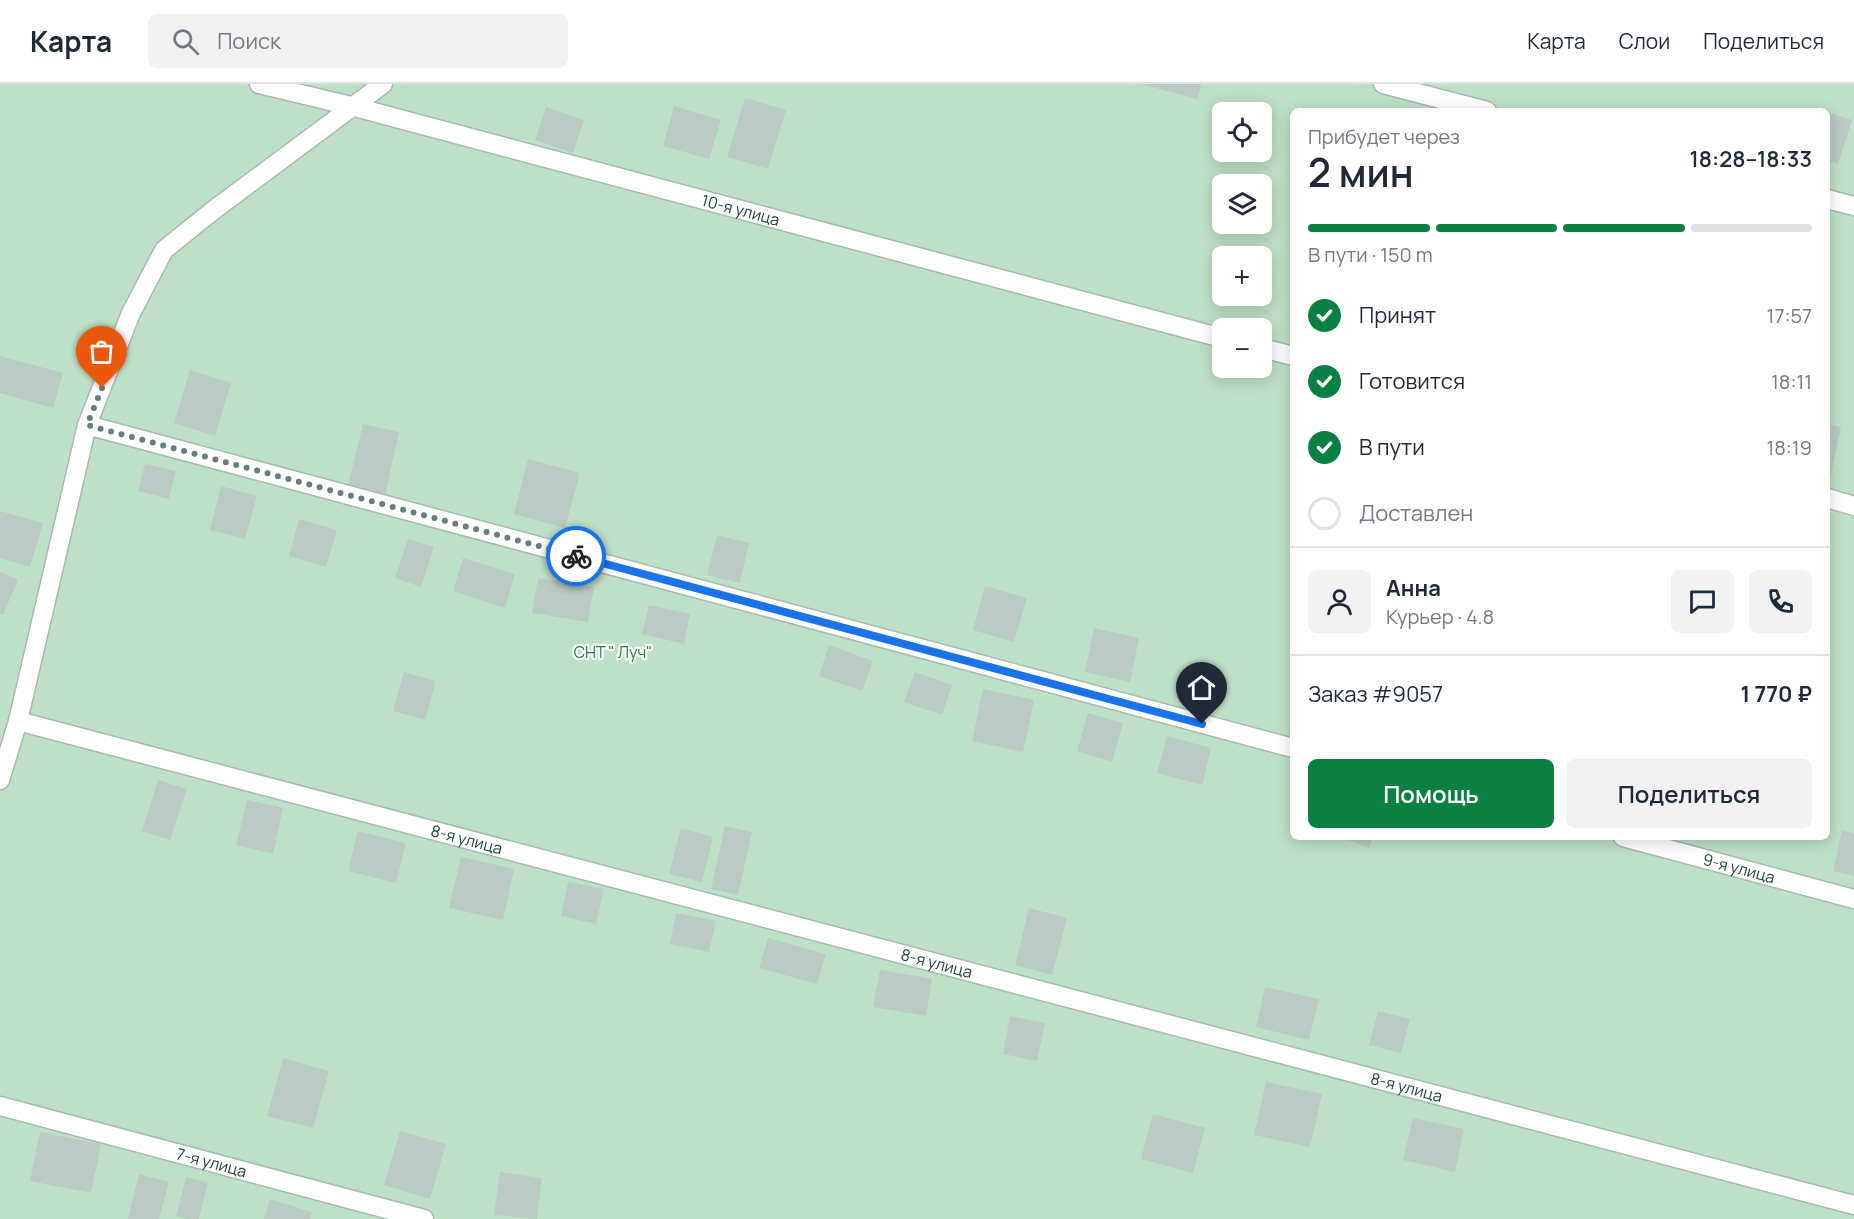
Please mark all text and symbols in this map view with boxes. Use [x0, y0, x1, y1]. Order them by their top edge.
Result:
search box [148, 14, 568, 68]
text: Карта [30, 22, 112, 60]
icon: search [169, 25, 202, 58]
text: Поиск [217, 26, 281, 56]
text: Карта [1527, 27, 1586, 55]
text: Слои [1619, 27, 1670, 55]
text: Поделиться [1703, 27, 1824, 55]
map controls [1212, 102, 1272, 378]
button: locate [1212, 102, 1272, 162]
text: Прибудет через [1308, 123, 1460, 150]
text: 18:28–18:33 [1690, 144, 1812, 174]
text: 2 мин [1308, 145, 1414, 199]
button: layers [1212, 174, 1272, 234]
street label: 10-я улица [699, 189, 782, 231]
text: В пути · 150 m [1308, 241, 1433, 268]
button: + [1212, 246, 1272, 306]
icon: check [1308, 299, 1341, 332]
text: Принят [1359, 300, 1436, 330]
text: 17:57 [1767, 302, 1812, 329]
button: − [1212, 318, 1272, 378]
pin [76, 326, 127, 388]
icon: bag [85, 335, 118, 368]
icon: check [1308, 365, 1341, 398]
text: Готовится [1359, 366, 1465, 396]
text: 18:11 [1771, 368, 1812, 395]
icon: check [1308, 431, 1341, 464]
text: В пути [1359, 432, 1425, 462]
text: 18:19 [1766, 434, 1812, 461]
text: Доставлен [1359, 498, 1473, 528]
courier [546, 526, 606, 586]
icon: bike [560, 540, 593, 573]
button: person [1308, 570, 1371, 633]
button: chat [1671, 570, 1734, 633]
button: phone [1749, 570, 1812, 633]
text: Анна [1386, 573, 1441, 603]
text: Курьер · 4.8 [1386, 603, 1494, 630]
park label: СНТ " Луч" [574, 641, 652, 663]
pin [1176, 662, 1227, 724]
icon: home [1185, 671, 1218, 704]
text: Заказ #9057 [1308, 679, 1443, 709]
text: 1 770 ₽ [1740, 679, 1812, 709]
button: Помощь [1308, 759, 1554, 828]
button: Поделиться [1566, 759, 1812, 828]
street label: 8-я улица [428, 819, 505, 859]
street label: 9-я улица [1700, 848, 1777, 888]
street label: 8-я улица [898, 943, 975, 983]
street label: 8-я улица [1368, 1067, 1445, 1107]
street label: 7-я улица [174, 1143, 249, 1182]

